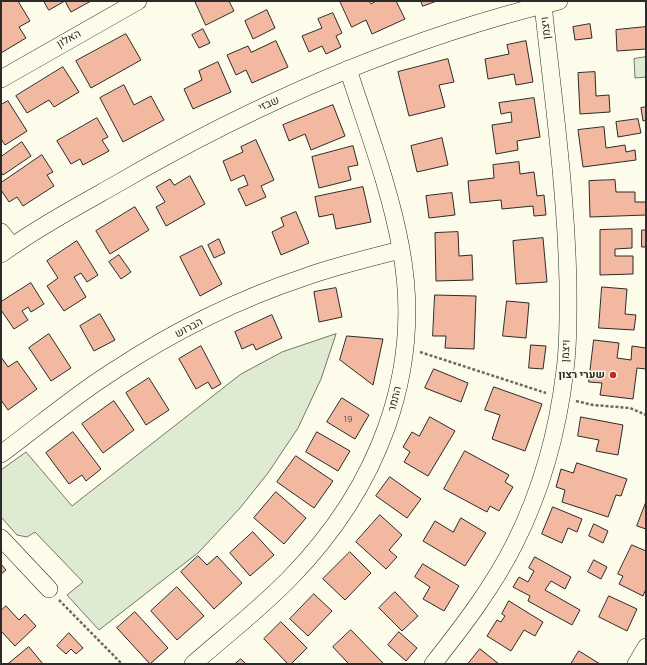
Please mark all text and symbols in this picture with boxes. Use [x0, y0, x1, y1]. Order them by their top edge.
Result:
street label: ויצמן [538, 16, 554, 40]
street label: האלון [55, 27, 83, 51]
street label: שבזי [256, 93, 282, 115]
street label: הברוש [173, 315, 205, 341]
street label: ויצמן [559, 339, 573, 363]
place label: שערי רצון [558, 368, 605, 382]
marker: שערי רצון [608, 370, 618, 380]
street label: התמר [386, 385, 404, 413]
house number: 19 [343, 414, 353, 424]

